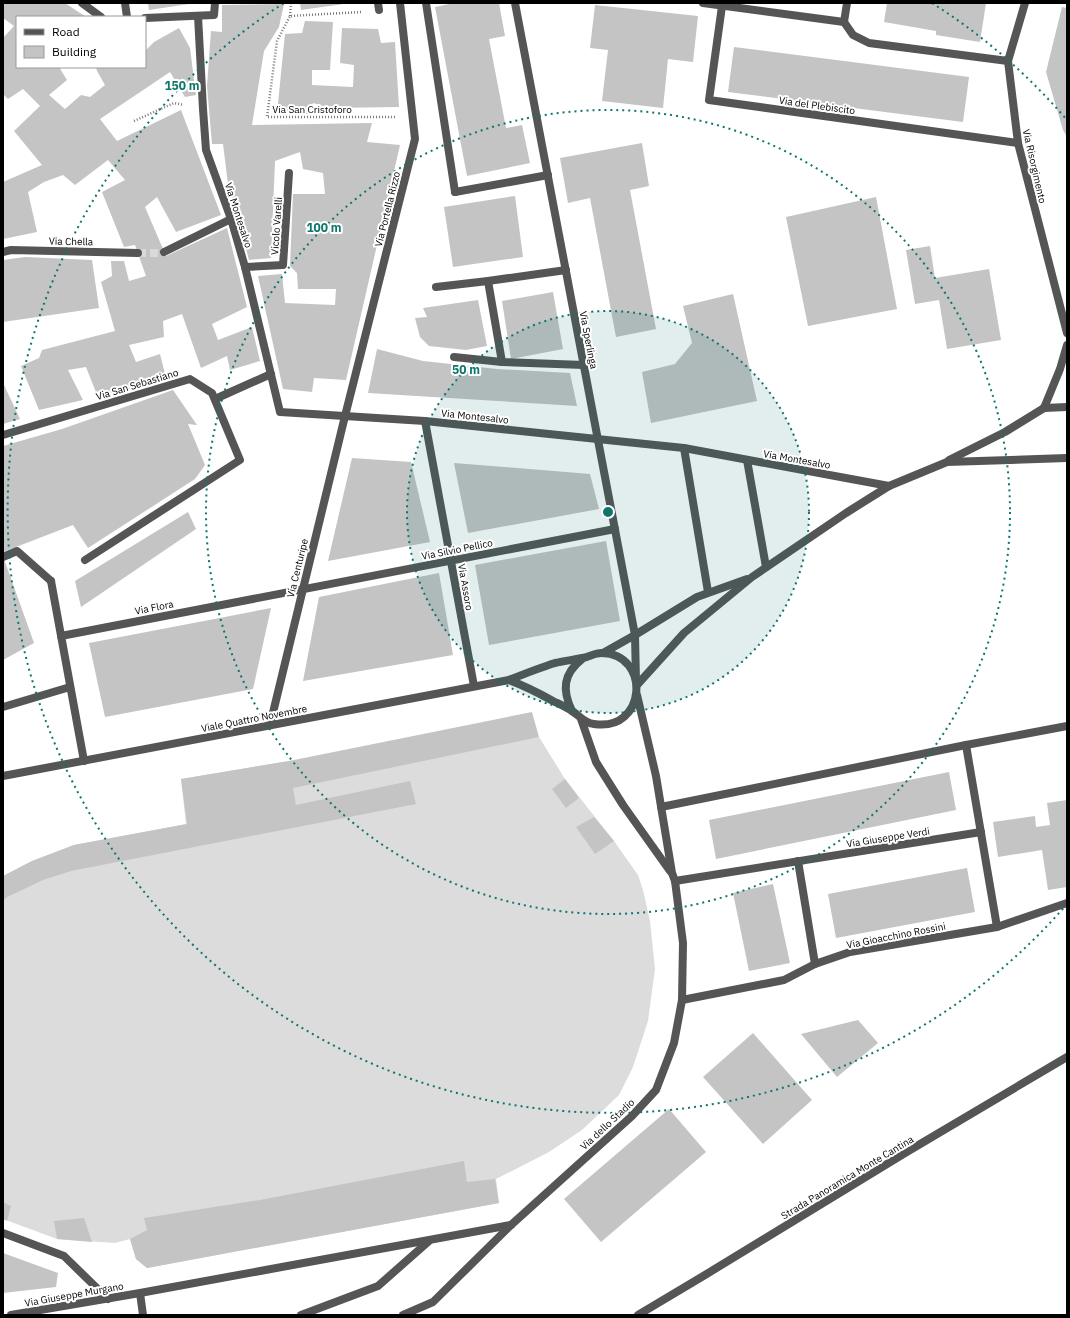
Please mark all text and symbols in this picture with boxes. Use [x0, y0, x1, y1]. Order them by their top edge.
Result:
legend [16, 16, 146, 68]
text: Road [52, 24, 80, 39]
text: Building [52, 44, 97, 59]
text: 150 m [164, 78, 200, 93]
street label: Via del Plebiscito [778, 94, 856, 117]
street label: Via San Cristoforo [272, 103, 352, 116]
street label: Via Risorgimento [1020, 128, 1049, 205]
street label: Via Portella Rizzo [372, 170, 403, 248]
street label: Via Montesalvo [222, 181, 255, 250]
street label: Vicolo Varelli [268, 197, 285, 255]
text: 100 m [306, 220, 342, 235]
street label: Via Chella [49, 235, 94, 248]
street label: Via Sperlinga [577, 310, 601, 371]
text: 50 m [452, 362, 480, 377]
street label: Via San Sebastiano [94, 366, 180, 403]
street label: Via Montesalvo [440, 406, 510, 427]
street label: Via Montesalvo [762, 447, 832, 472]
centre of rings [601, 505, 615, 519]
street label: Via Silvio Pellico [420, 536, 494, 563]
street label: Via Centuripe [284, 537, 311, 599]
street label: Via Assoro [455, 563, 476, 612]
street label: Via Flora [134, 597, 175, 618]
street label: Viale Quattro Novembre [200, 702, 309, 735]
street label: Via Giuseppe Verdi [845, 824, 931, 851]
street label: Via Gioacchino Rossini [845, 920, 947, 951]
street label: Via dello Stadio [577, 1096, 637, 1153]
street label: Strada Panoramica Monte Cantina [779, 1132, 916, 1222]
street label: Via Giuseppe Murgano [24, 1279, 125, 1310]

